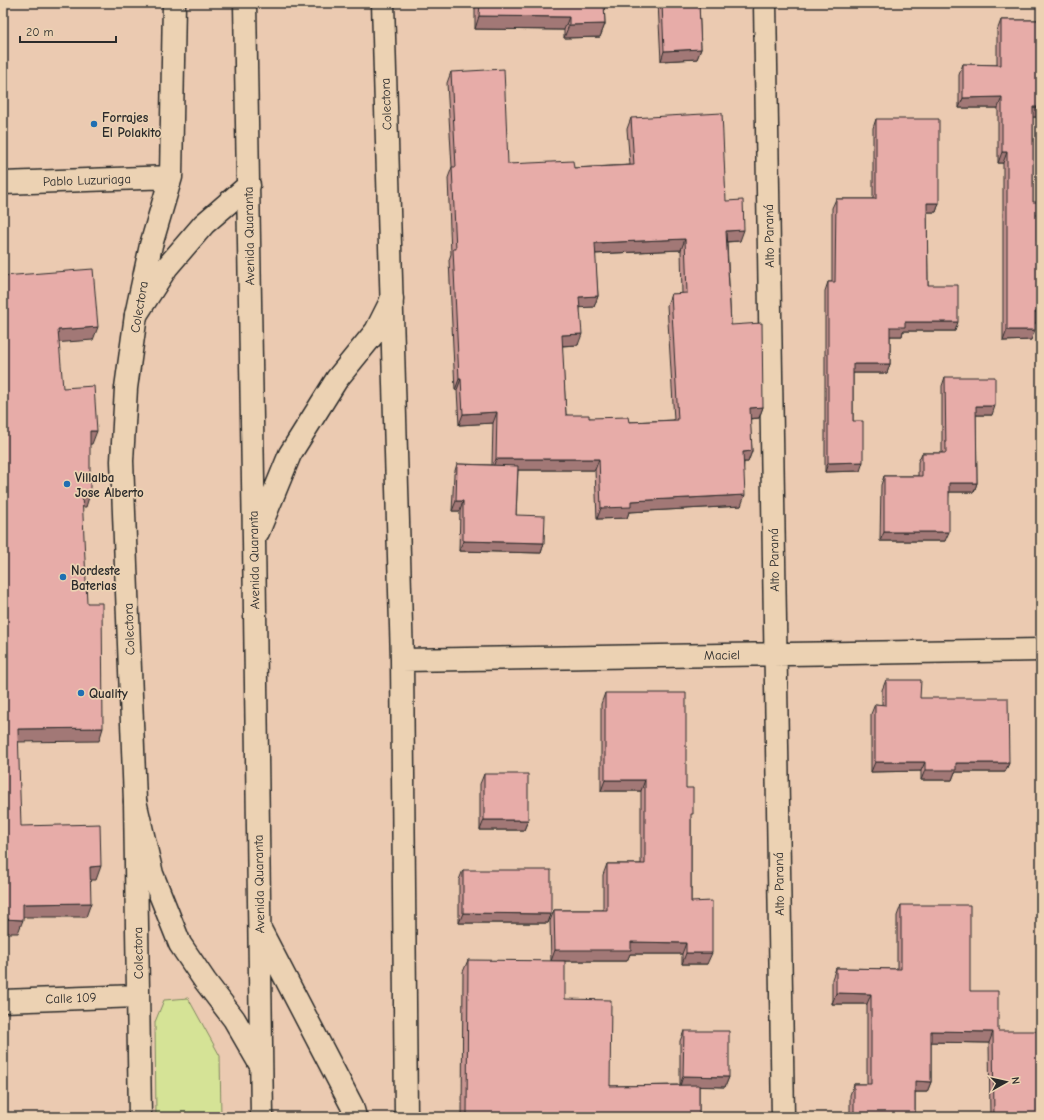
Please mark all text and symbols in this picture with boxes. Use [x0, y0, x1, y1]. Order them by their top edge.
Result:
scale bar [20, 18, 116, 44]
text: 20 m [26, 25, 54, 39]
street label: Colectora [378, 78, 394, 130]
place label: Forrajes El Polakito [102, 110, 161, 140]
marker: Forrajes El Polakito [89, 119, 99, 129]
street label: Pablo Luzuriaga [43, 171, 131, 189]
street label: Avenida Quaranta [241, 187, 257, 285]
street label: Alto Paraná [761, 204, 777, 268]
street label: Colectora [127, 280, 151, 334]
place label: Villalba Jose Alberto [75, 470, 144, 500]
marker: Villalba Jose Alberto [62, 479, 72, 489]
street label: Avenida Quaranta [246, 511, 262, 609]
street label: Alto Paraná [766, 528, 782, 592]
place label: Nordeste Baterias [71, 563, 121, 593]
marker: Nordeste Baterias [58, 572, 68, 582]
street label: Colectora [121, 603, 137, 655]
street label: Maciel [704, 647, 740, 663]
place label: Quality [89, 686, 128, 701]
marker: Quality [76, 688, 86, 698]
street label: Avenida Quaranta [251, 835, 267, 933]
street label: Alto Paraná [771, 852, 787, 916]
street label: Colectora [130, 927, 146, 979]
street label: Calle 109 [45, 990, 97, 1006]
north arrow [986, 1062, 1026, 1102]
text: N [1008, 1076, 1022, 1085]

